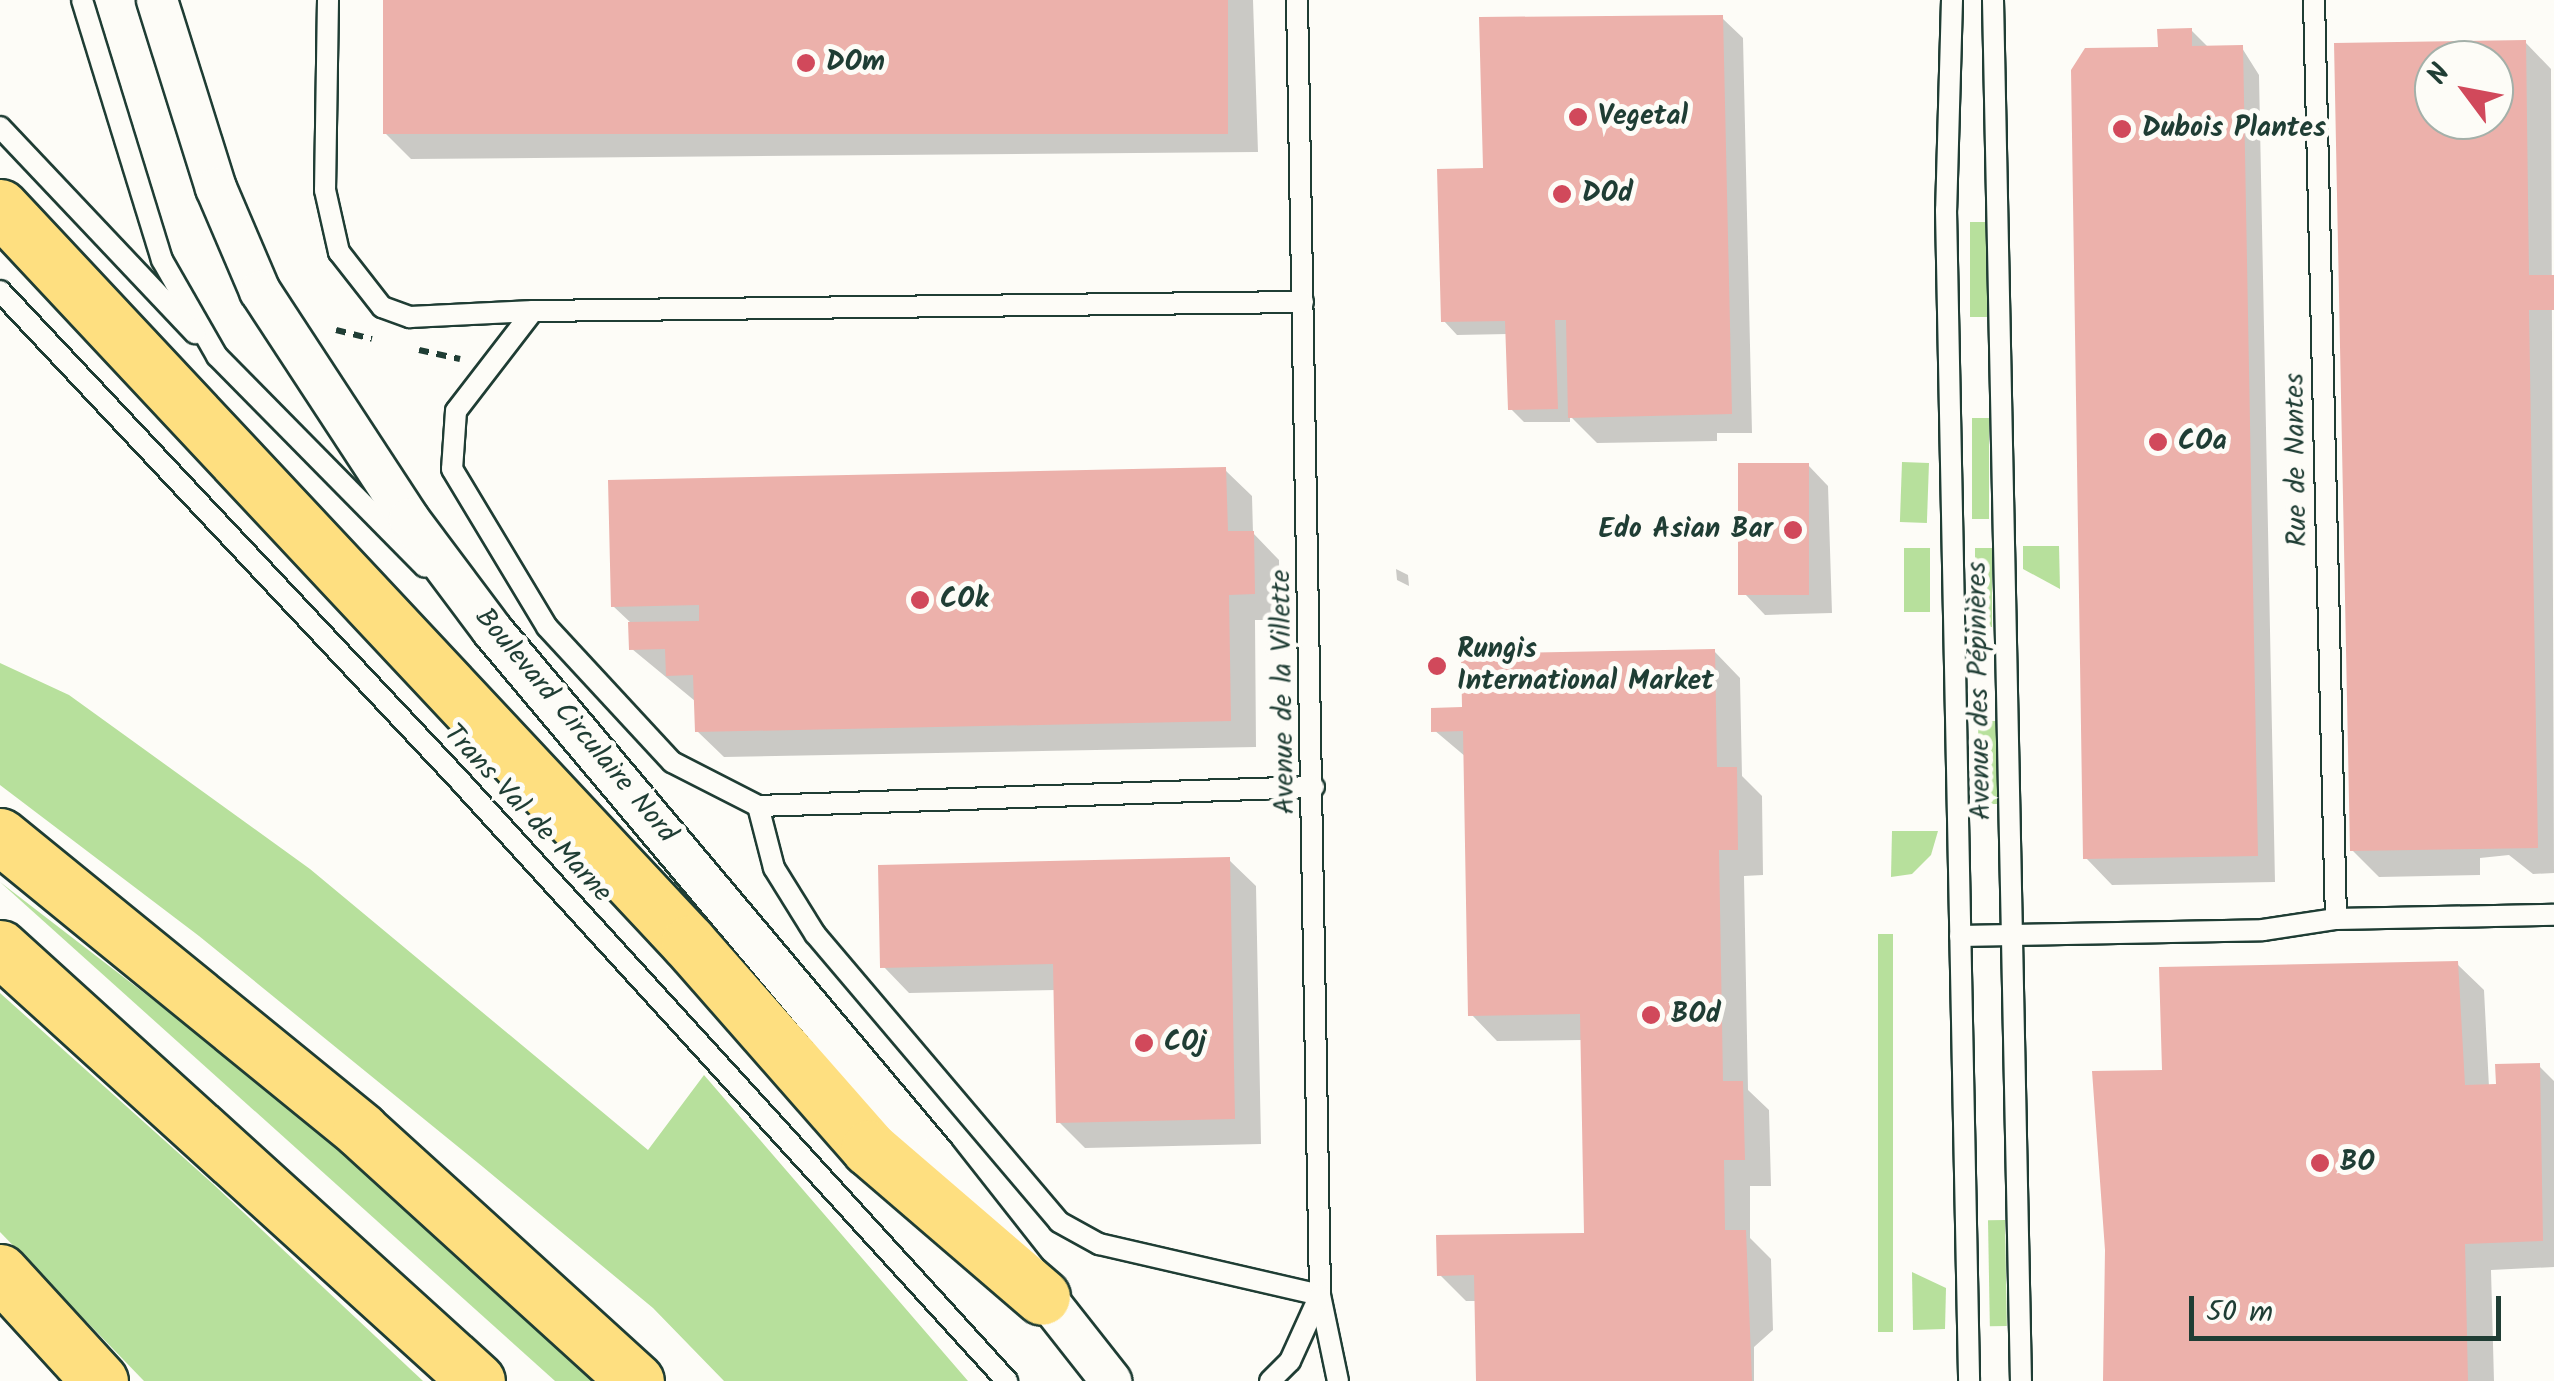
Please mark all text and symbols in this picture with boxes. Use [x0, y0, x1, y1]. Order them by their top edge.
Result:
north arrow [2414, 40, 2514, 140]
place label: DOm [826, 46, 885, 80]
marker: DOm [795, 52, 817, 74]
text: N [2416, 55, 2464, 94]
place label: Vegetal [1598, 100, 1688, 134]
marker: Vegetal [1567, 106, 1589, 128]
place label: Dubois Plantes [2142, 112, 2326, 146]
marker: Dubois Plantes [2111, 118, 2133, 140]
place label: DOd [1582, 177, 1633, 211]
marker: DOd [1551, 183, 1573, 205]
street label: Rue de Nantes [2279, 373, 2315, 547]
place label: COa [2178, 425, 2227, 459]
marker: COa [2147, 431, 2169, 453]
place label: Edo Asian Bar [1598, 513, 1773, 547]
marker: Edo Asian Bar [1782, 519, 1804, 541]
street label: Avenue des Pépinières [1961, 561, 1999, 821]
street label: Avenue de la Villette [1265, 569, 1303, 815]
place label: COk [940, 583, 988, 617]
marker: COk [909, 589, 931, 611]
street label: Boulevard Circulaire Nord [467, 602, 683, 850]
place label: Rungis International Market [1457, 633, 1714, 699]
marker: Rungis International Market [1426, 655, 1448, 677]
street label: Trans Val de Marne [436, 718, 618, 910]
place label: BOd [1671, 998, 1721, 1032]
marker: BOd [1640, 1004, 1662, 1026]
place label: COj [1164, 1026, 1206, 1060]
marker: COj [1133, 1032, 1155, 1054]
place label: BO [2340, 1146, 2375, 1180]
marker: BO [2309, 1152, 2331, 1174]
scale bar [2194, 1276, 2506, 1338]
text: 50 m [2206, 1289, 2273, 1337]

